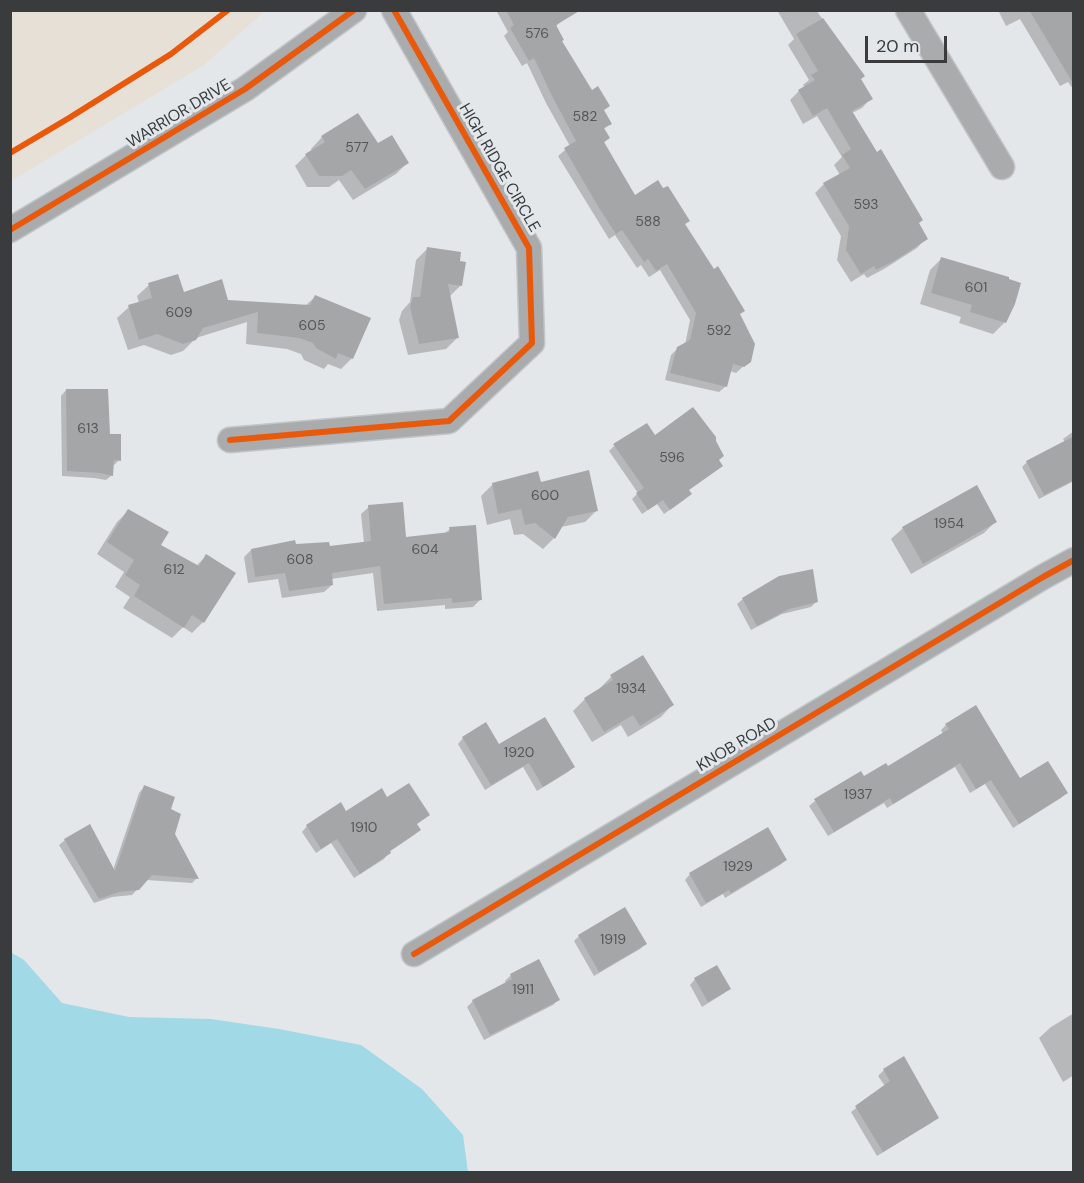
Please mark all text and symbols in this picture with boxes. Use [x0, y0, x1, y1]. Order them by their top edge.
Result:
scale bar [868, 24, 950, 62]
house number: 576 [525, 26, 549, 42]
text: 20 m [876, 34, 919, 58]
street label: WARRIOR DRIVE [124, 75, 234, 153]
street label: HIGH RIDGE CIRCLE [454, 100, 544, 236]
house number: 582 [573, 109, 597, 125]
house number: 577 [345, 140, 369, 156]
house number: 593 [854, 197, 878, 213]
house number: 588 [635, 214, 661, 230]
house number: 601 [965, 280, 987, 296]
house number: 609 [165, 305, 193, 321]
house number: 605 [299, 318, 325, 334]
house number: 592 [707, 323, 731, 339]
house number: 613 [77, 421, 99, 437]
house number: 596 [659, 450, 685, 466]
house number: 600 [531, 488, 559, 504]
house number: 1954 [934, 516, 964, 532]
house number: 604 [412, 542, 438, 558]
house number: 608 [287, 552, 313, 568]
house number: 612 [163, 562, 185, 578]
house number: 1934 [616, 681, 646, 697]
street label: KNOB ROAD [694, 714, 780, 776]
house number: 1920 [504, 745, 534, 761]
house number: 1937 [844, 787, 872, 803]
house number: 1910 [351, 820, 377, 836]
house number: 1929 [723, 859, 753, 875]
house number: 1919 [600, 932, 626, 948]
house number: 1911 [512, 982, 534, 998]

